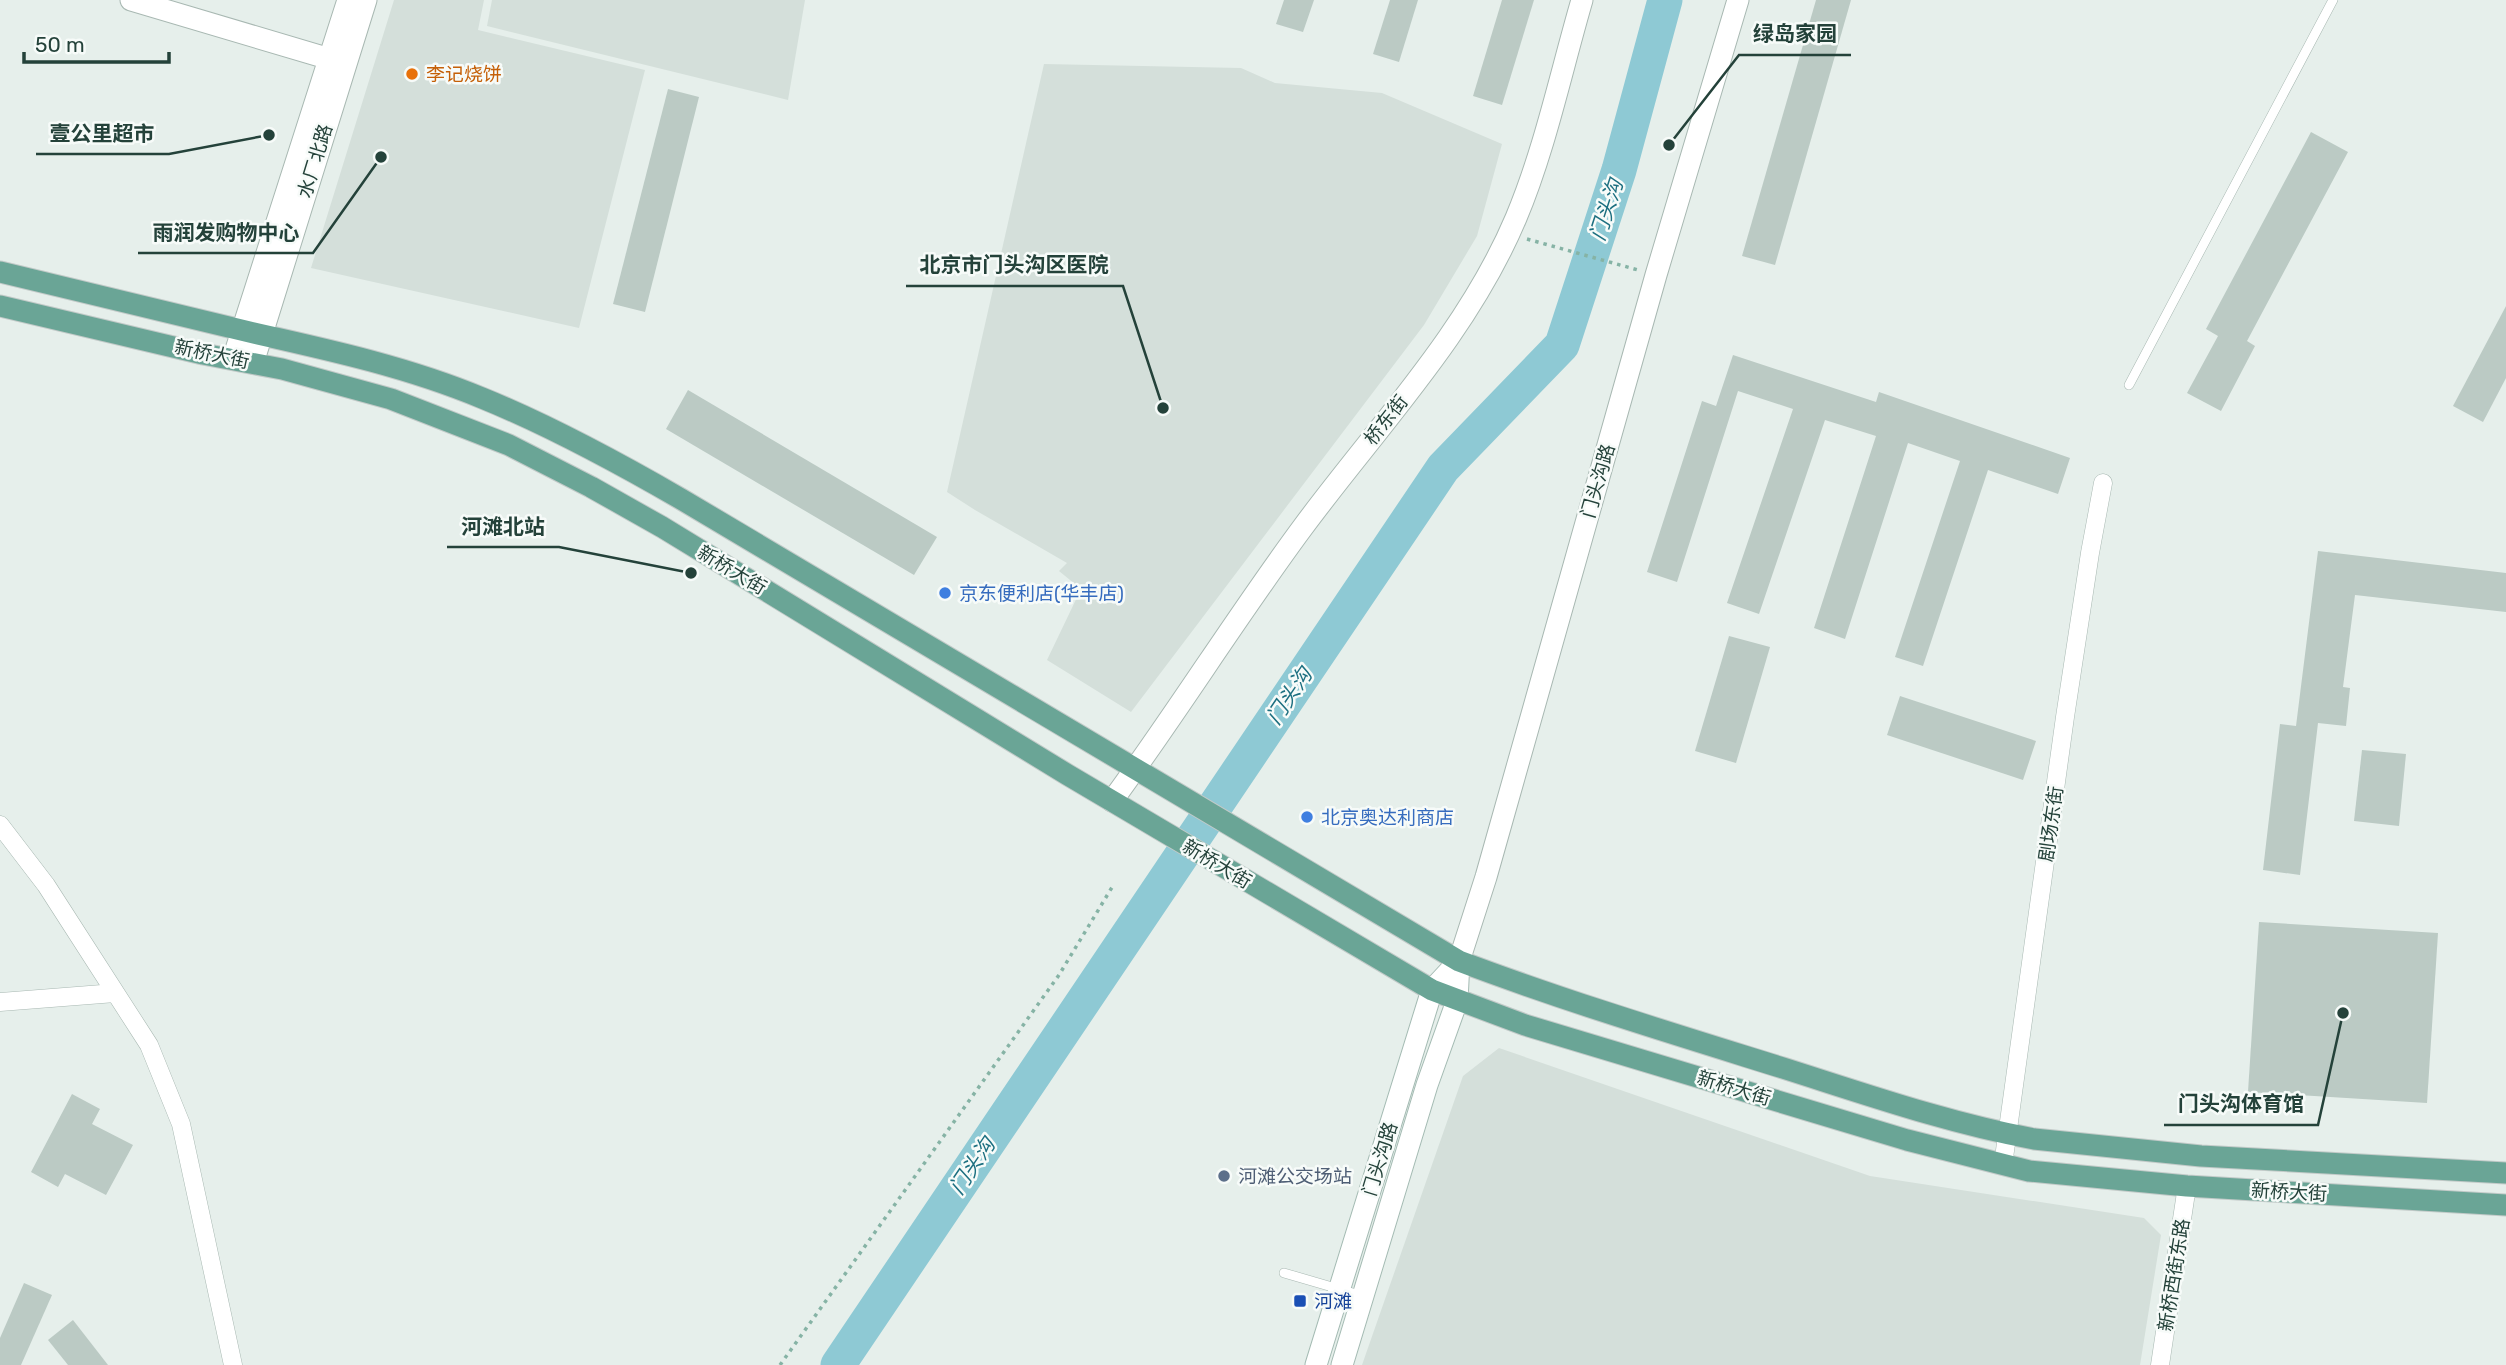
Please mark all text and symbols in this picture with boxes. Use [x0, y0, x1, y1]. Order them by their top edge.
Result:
callout: 绿岛家园 [1739, 13, 1851, 55]
scale bar [24, 21, 170, 65]
text: 绿岛家园 [1753, 21, 1837, 46]
text: 50 m [35, 32, 85, 57]
place label: 李记烧饼 [426, 63, 502, 86]
marker: 李记烧饼 [404, 66, 420, 82]
callout: 壹公里超市 [36, 112, 169, 154]
text: 壹公里超市 [50, 121, 155, 146]
street label: 水厂北路 [293, 121, 337, 201]
water label: 门头沟 [1584, 174, 1628, 244]
callout: 雨润发购物中心 [138, 211, 313, 253]
text: 雨润发购物中心 [153, 220, 300, 245]
callout: 北京市门头沟区医院 [906, 244, 1123, 286]
text: 北京市门头沟区医院 [920, 252, 1109, 277]
street label: 新桥大街 [172, 335, 252, 373]
street label: 桥东街 [1359, 390, 1413, 450]
street label: 门头沟路 [1576, 441, 1620, 521]
callout: 河滩北站 [447, 505, 559, 547]
text: 河滩北站 [461, 514, 545, 539]
street label: 新桥大街 [693, 541, 771, 599]
place label: 京东便利店(华丰店) [959, 582, 1124, 605]
marker: 京东便利店(华丰店) [937, 585, 953, 601]
water label: 门头沟 [1261, 661, 1318, 729]
street label: 剧场东街 [2034, 785, 2068, 863]
place label: 北京奥达利商店 [1321, 806, 1454, 829]
marker: 北京奥达利商店 [1299, 809, 1315, 825]
street label: 新桥大街 [1178, 835, 1256, 893]
street label: 新桥大街 [1694, 1066, 1774, 1110]
callout: 门头沟体育馆 [2164, 1083, 2318, 1125]
text: 门头沟体育馆 [2178, 1091, 2304, 1116]
street label: 门头沟路 [1358, 1119, 1402, 1199]
water label: 门头沟 [944, 1131, 1001, 1199]
place label: 河滩公交场站 [1238, 1165, 1352, 1188]
marker: 河滩公交场站 [1216, 1168, 1232, 1184]
street label: 新桥大街 [2250, 1179, 2328, 1205]
street label: 新桥西街东路 [2154, 1217, 2194, 1333]
place label: 河滩 [1314, 1290, 1352, 1313]
marker: 河滩 [1292, 1293, 1308, 1309]

